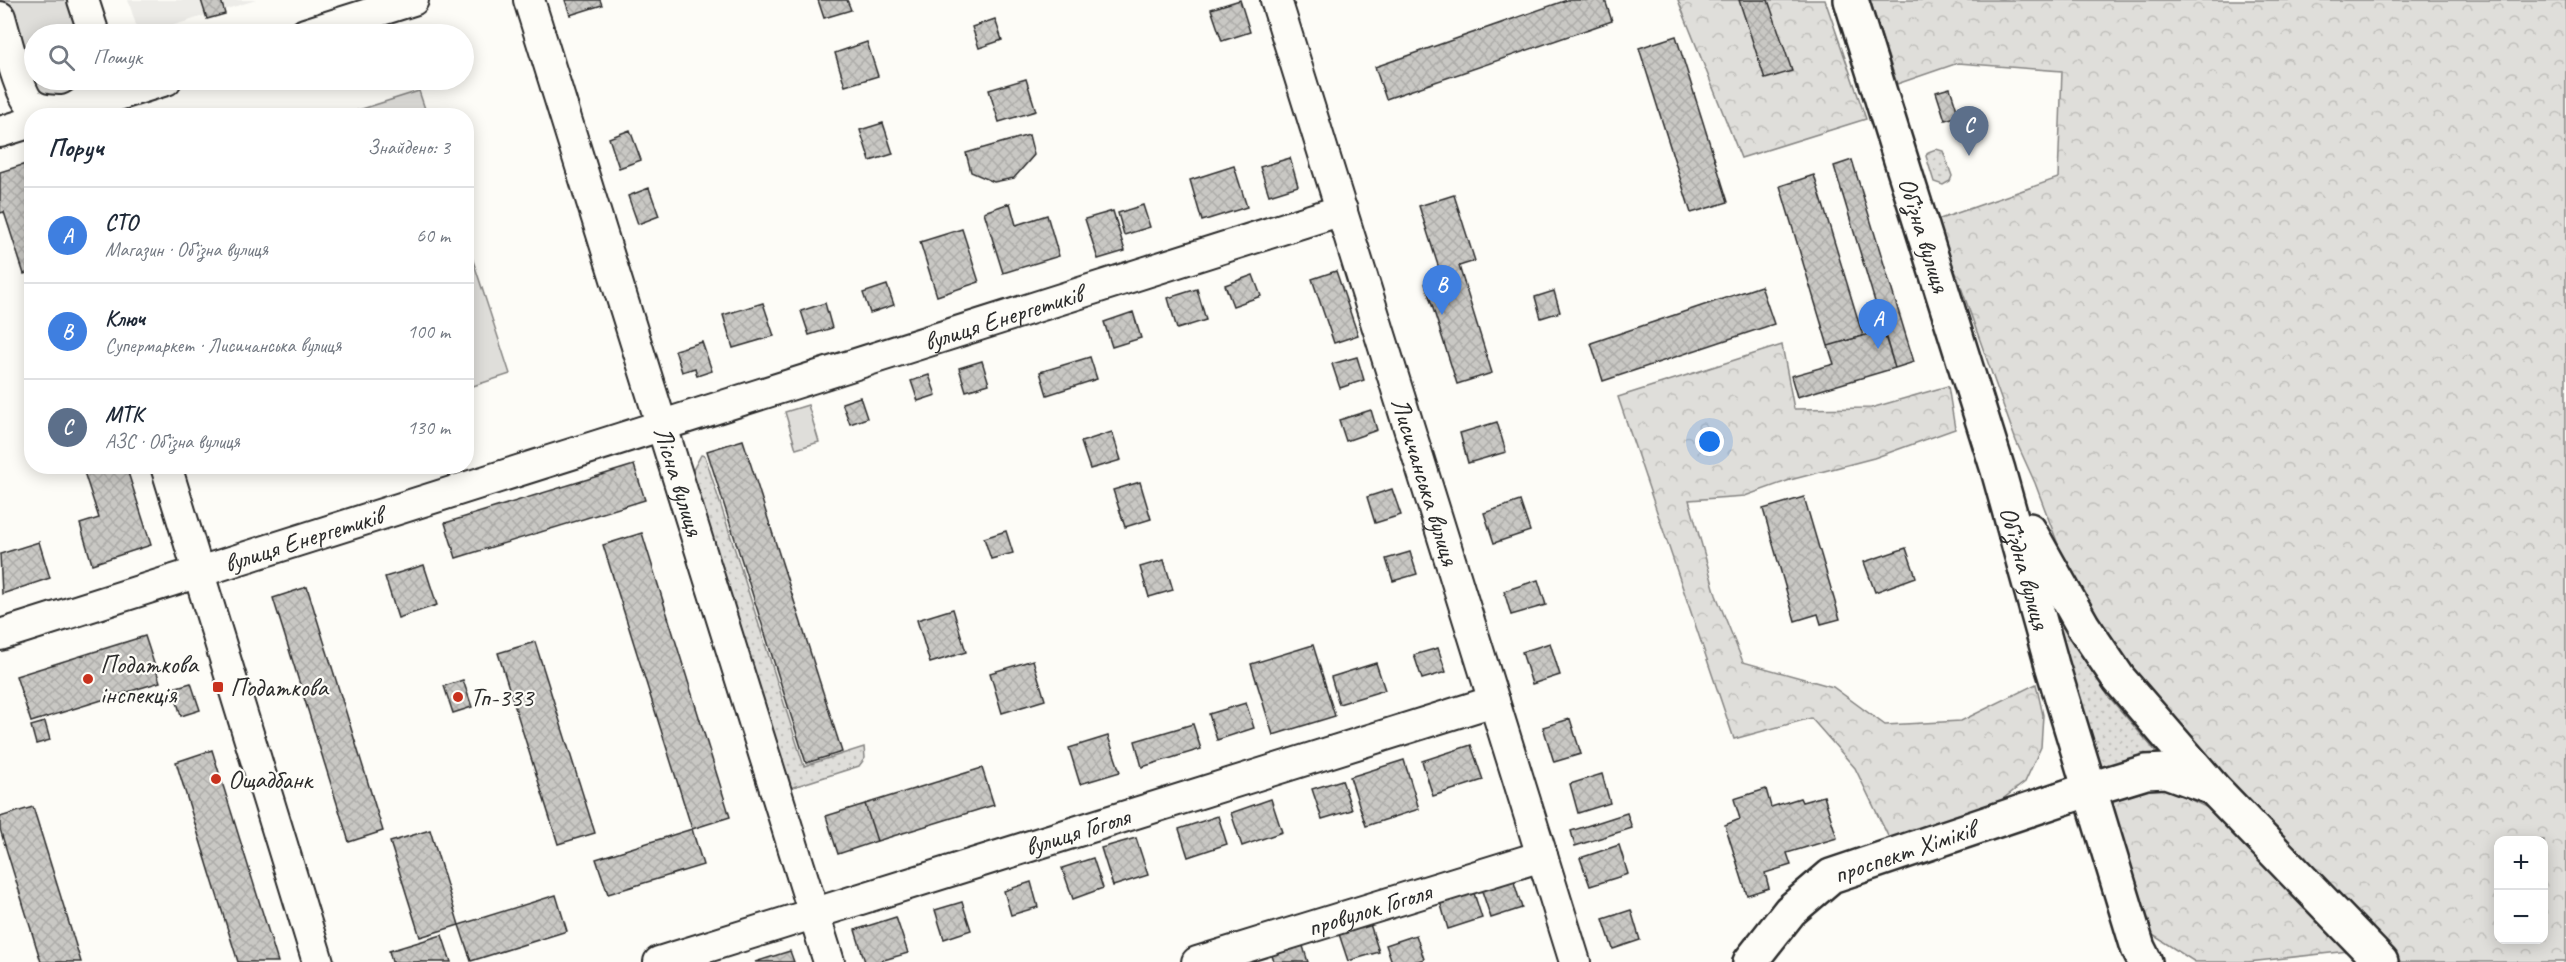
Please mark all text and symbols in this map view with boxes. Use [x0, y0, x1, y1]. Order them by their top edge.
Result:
search box [24, 24, 474, 90]
icon: search [45, 41, 78, 74]
text: Пошук [93, 43, 142, 71]
pin: C [1950, 106, 1988, 156]
text: Поруч [48, 131, 104, 164]
text: Знайдено: 3 [368, 135, 450, 160]
street label: Об’їзна вулиця [1891, 173, 1958, 298]
text: СТО [105, 209, 137, 237]
text: A [62, 223, 73, 248]
text: 60 m [416, 223, 450, 248]
text: Магазин · Об’їзна вулиця [105, 237, 268, 262]
pin: B [1422, 266, 1462, 315]
street label: вулиця Енергетиків [919, 275, 1092, 358]
pin: A [1858, 300, 1898, 349]
text: Ключ [105, 305, 145, 333]
text: B [62, 319, 73, 344]
text: 100 m [407, 319, 450, 344]
text: Супермаркет · Лисичанська вулиця [105, 333, 341, 358]
street label: Лисичанська вулиця [1384, 393, 1468, 571]
text: МТК [105, 401, 144, 429]
text: C [63, 415, 72, 440]
text: 130 m [407, 415, 450, 440]
street label: Лісна вулиця [647, 422, 712, 541]
your location [1695, 427, 1724, 456]
text: АЗС · Об’їзна вулиця [105, 429, 240, 454]
street label: вулиця Енергетиків [220, 497, 392, 580]
street label: Об’їздна вулиця [1992, 503, 2058, 635]
place label: Податкова інспекція [100, 648, 199, 711]
place label: Податкова [230, 671, 329, 704]
marker: Податкова інспекція [81, 672, 95, 686]
marker: Податкова [211, 680, 225, 694]
place label: Тп-333 [470, 681, 536, 714]
marker: Тп-333 [451, 690, 465, 704]
place label: Ощадбанк [228, 763, 314, 796]
marker: Ощадбанк [209, 772, 223, 786]
street label: вулиця Гоголя [1021, 799, 1136, 863]
street label: проспект Хіміків [1829, 810, 1985, 890]
map controls [2494, 836, 2548, 944]
button: + [2494, 836, 2548, 890]
street label: провулок Гоголя [1303, 874, 1437, 944]
button: − [2494, 890, 2548, 944]

